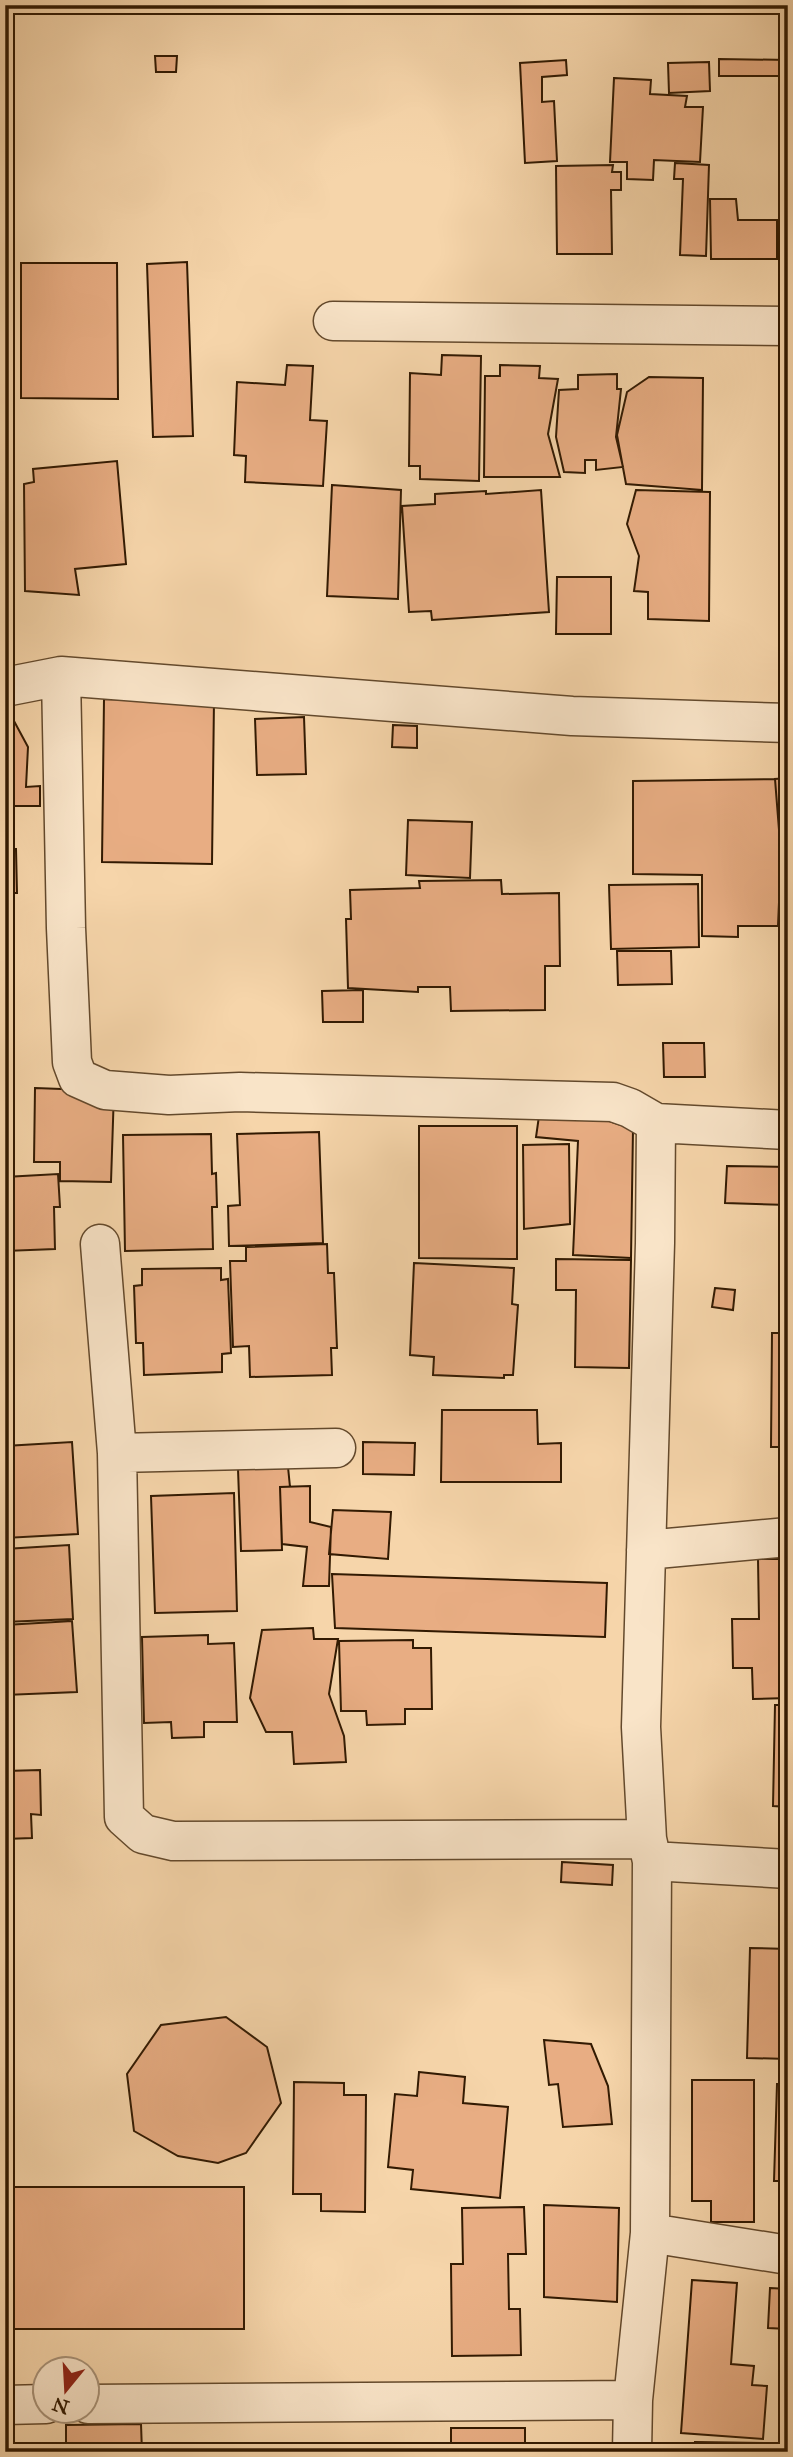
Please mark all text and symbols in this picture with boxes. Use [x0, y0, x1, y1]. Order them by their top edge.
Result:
north arrow [32, 2356, 102, 2426]
text: N [50, 2392, 72, 2419]

